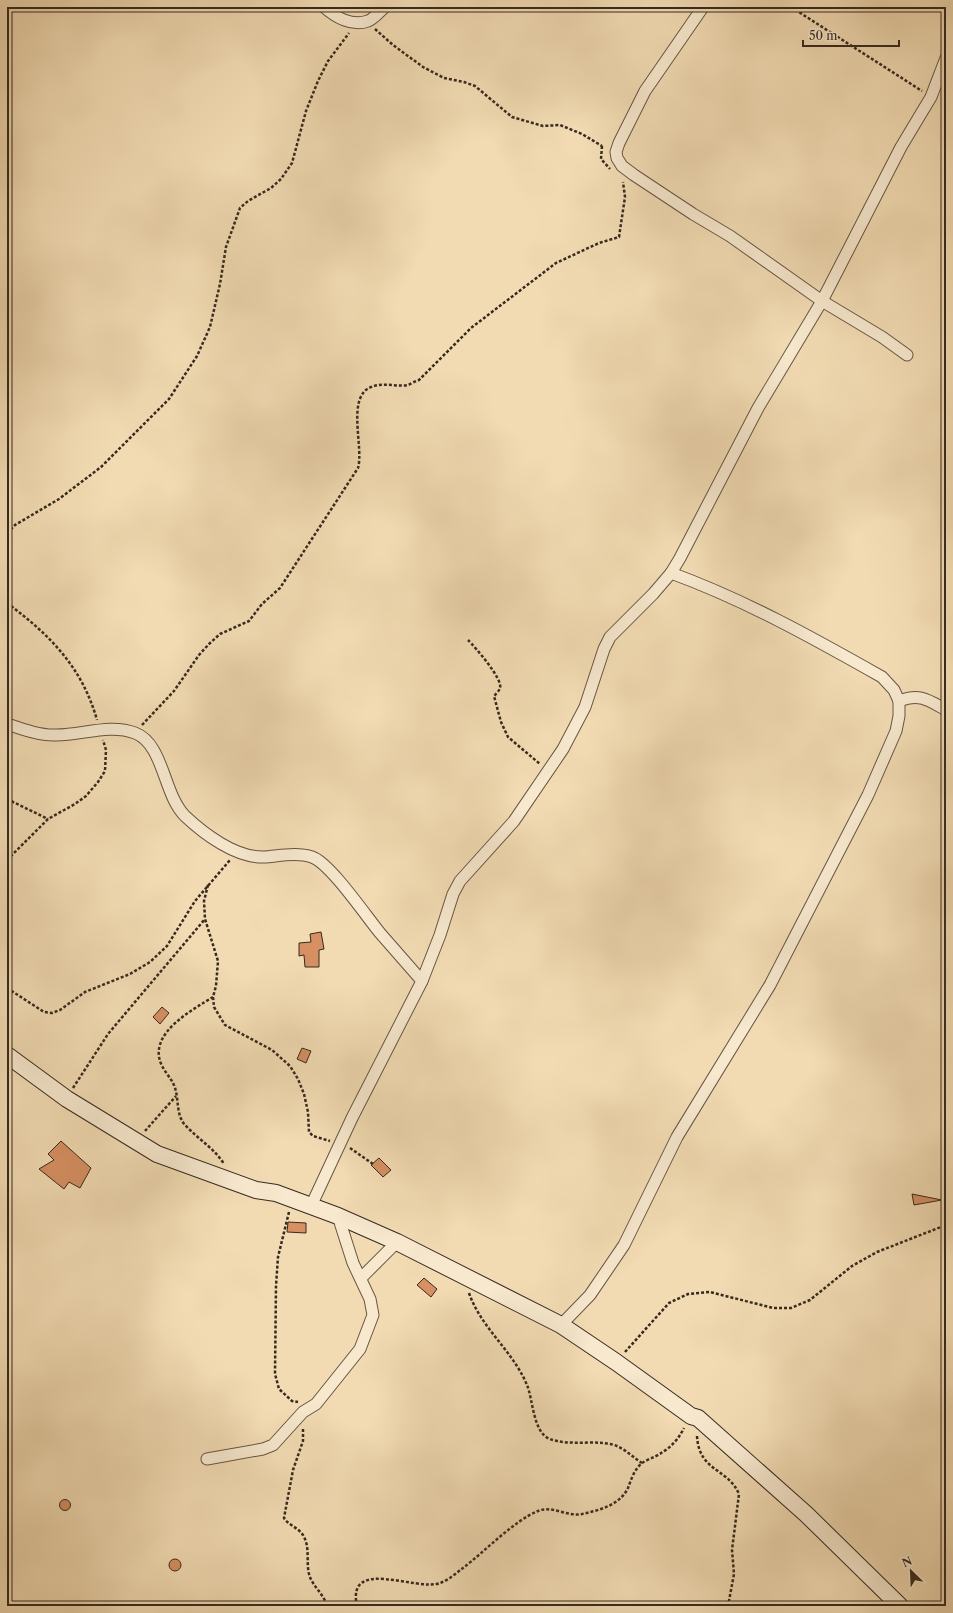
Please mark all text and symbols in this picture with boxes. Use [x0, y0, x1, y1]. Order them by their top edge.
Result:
scale bar [803, 22, 899, 48]
text: 50 m [809, 28, 838, 43]
north arrow [891, 1551, 931, 1591]
text: N [900, 1553, 915, 1570]

